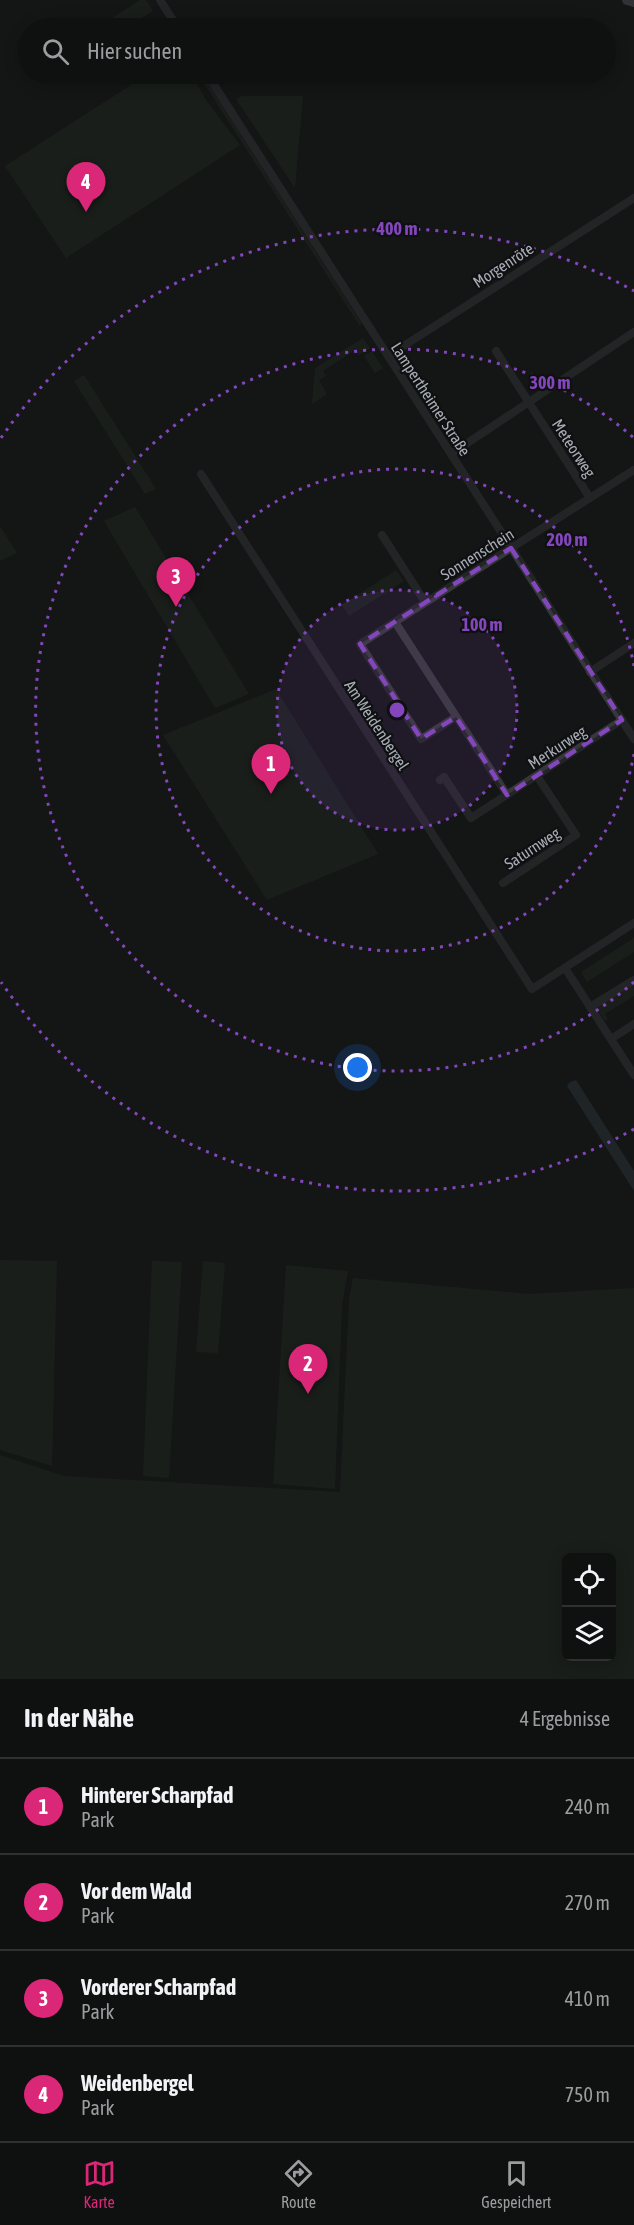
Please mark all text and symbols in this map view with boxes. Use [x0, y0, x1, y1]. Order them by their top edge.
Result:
search box [18, 18, 616, 84]
icon: search [39, 35, 72, 68]
text: Hier suchen [87, 38, 182, 64]
pin: 4 [66, 162, 106, 212]
text: 400 m [376, 218, 417, 239]
street label: Morgenröte [470, 239, 537, 292]
street label: Lampertheimer Straße [387, 339, 474, 460]
text: 300 m [530, 372, 570, 393]
street label: Meteorweg [548, 416, 599, 481]
street label: Sonnenschein [437, 524, 517, 584]
text: 200 m [547, 529, 587, 550]
pin: 3 [156, 558, 195, 607]
text: 100 m [462, 614, 502, 635]
street label: Am Weidenbergel [340, 677, 413, 774]
centre of rings [387, 700, 407, 720]
street label: Merkurweg [525, 721, 590, 773]
pin: 1 [252, 744, 290, 794]
street label: Saturnweg [501, 823, 564, 873]
your location [343, 1053, 372, 1082]
pin: 2 [288, 1344, 328, 1394]
map controls [562, 1553, 616, 1661]
button: locate [562, 1553, 616, 1607]
button: layers [562, 1607, 616, 1661]
text: In der Nähe [24, 1703, 134, 1733]
text: 4 Ergebnisse [520, 1707, 610, 1730]
text: Hinterer Scharpfad [81, 1782, 234, 1808]
text: 1 [39, 1795, 48, 1818]
text: 240 m [565, 1795, 610, 1818]
text: Park [81, 1808, 114, 1831]
text: Vor dem Wald [81, 1878, 192, 1904]
text: 2 [39, 1891, 48, 1914]
text: 270 m [565, 1891, 610, 1914]
text: Park [81, 1904, 114, 1927]
text: Vorderer Scharpfad [81, 1974, 236, 2000]
text: 3 [39, 1987, 48, 2010]
text: 410 m [565, 1987, 610, 2010]
text: Park [81, 2000, 114, 2023]
text: Weidenbergel [81, 2070, 194, 2096]
text: 4 [39, 2083, 48, 2106]
text: 750 m [565, 2083, 610, 2106]
text: Park [81, 2096, 114, 2119]
tab: Karte [83, 2157, 116, 2211]
tab: Route [281, 2157, 316, 2211]
tab: Gespeichert [481, 2157, 551, 2211]

